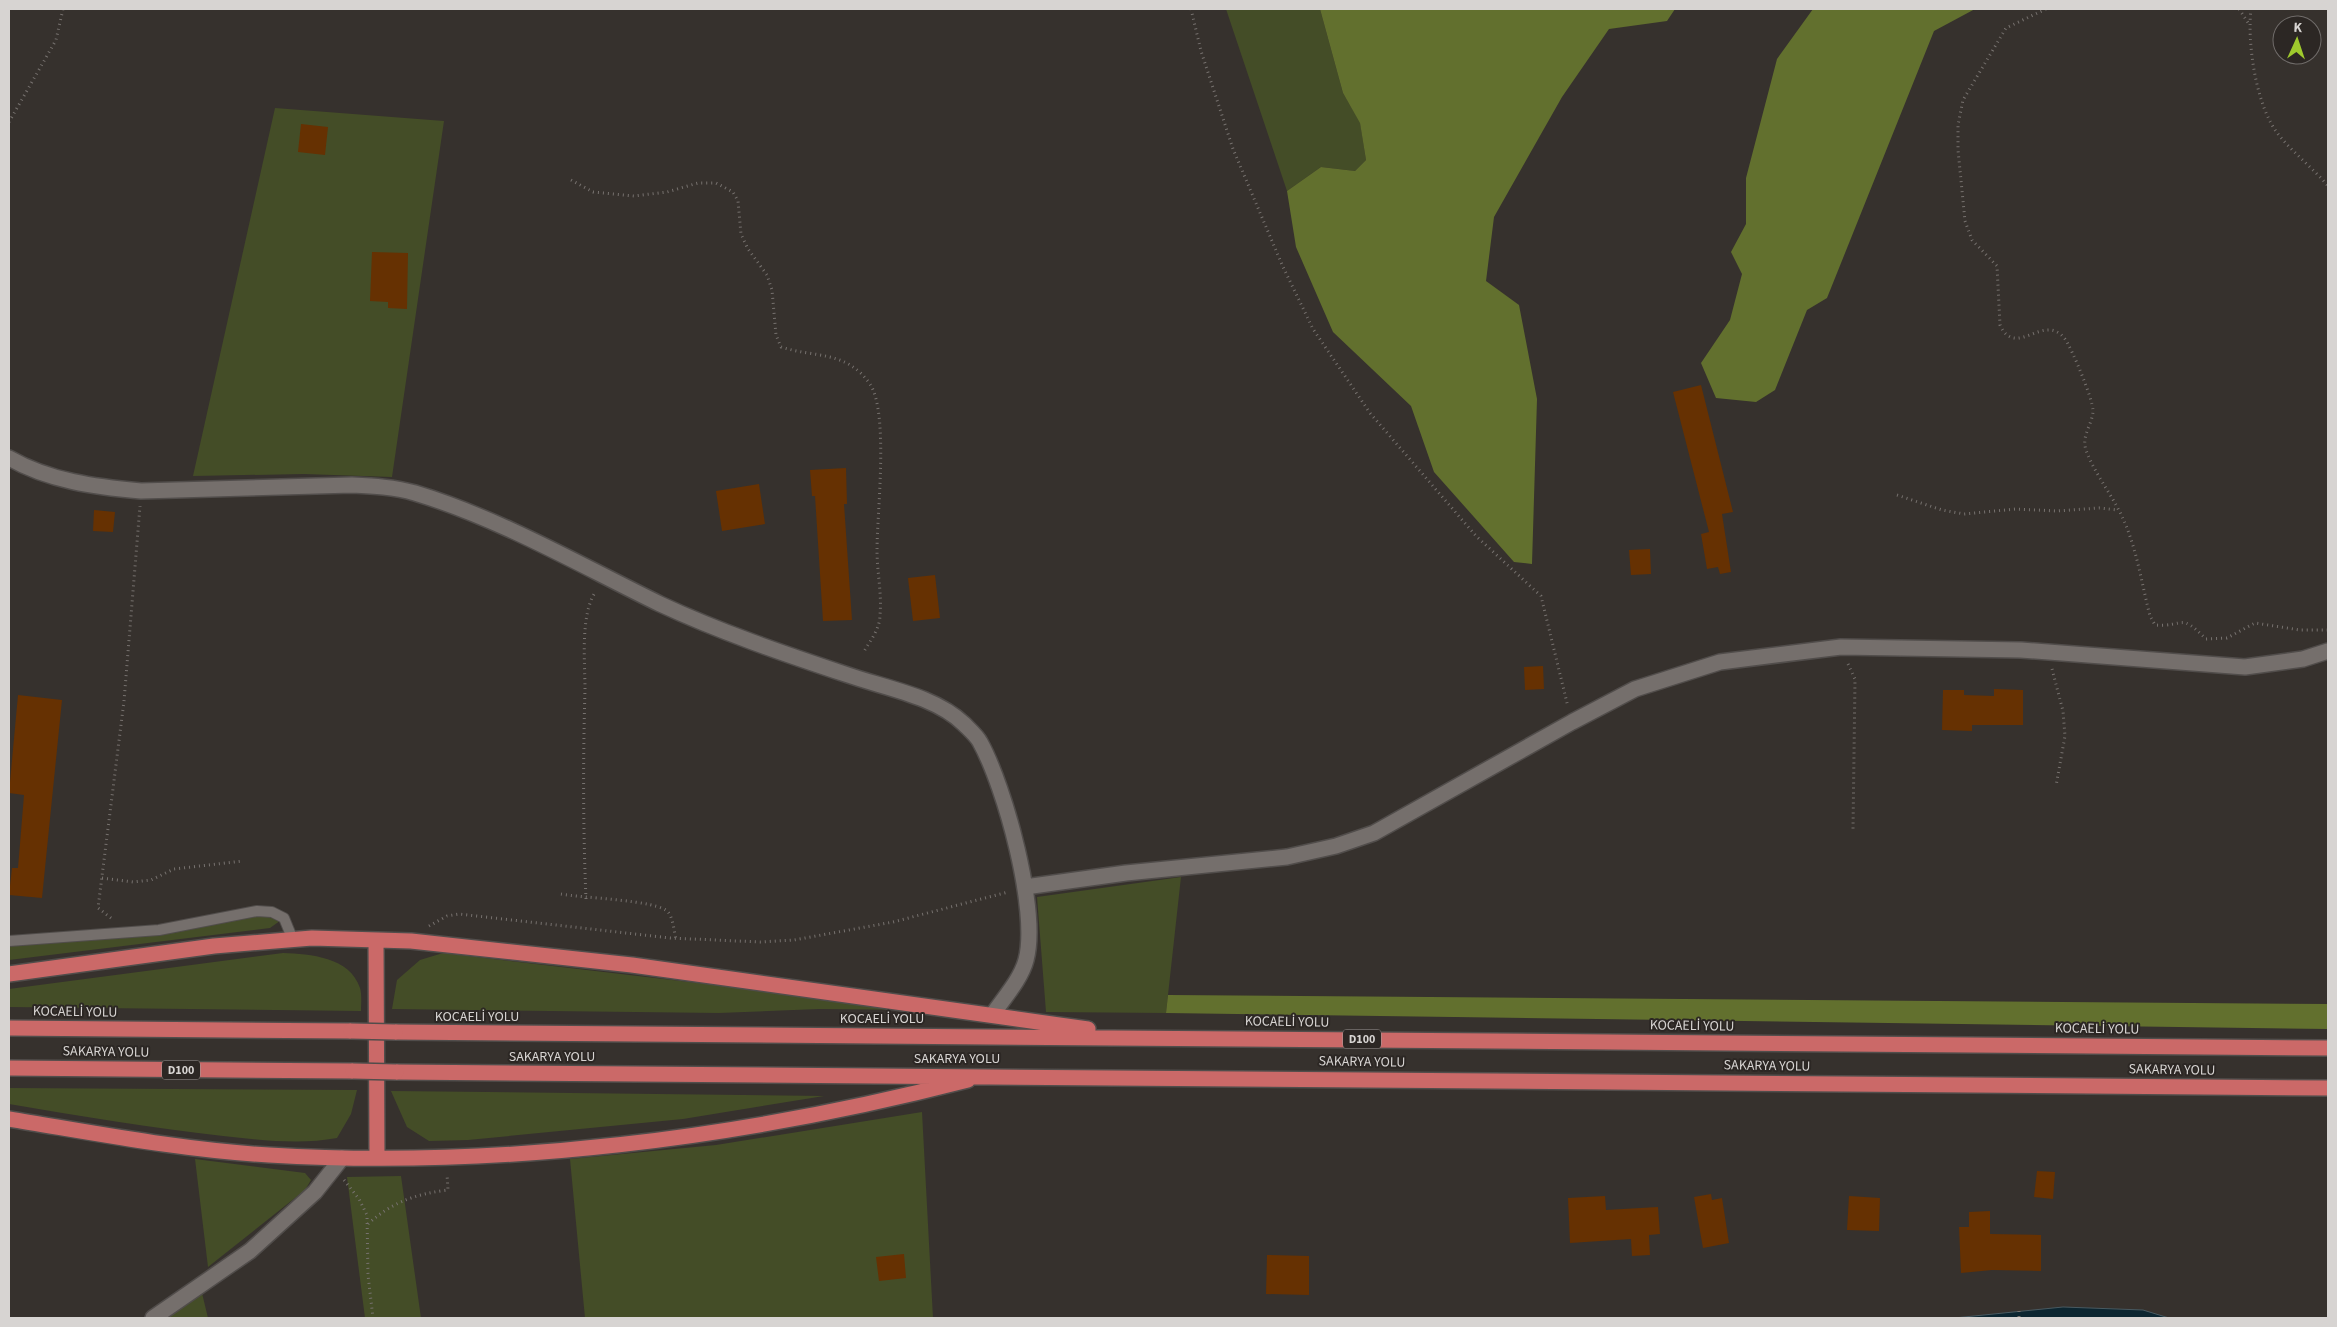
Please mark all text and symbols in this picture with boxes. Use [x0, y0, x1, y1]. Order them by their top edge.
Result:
north arrow [2272, 15, 2322, 65]
text: K [2293, 18, 2303, 38]
street label: KOCAELİ YOLU [33, 1001, 117, 1023]
street label: KOCAELİ YOLU [435, 1007, 519, 1027]
street label: KOCAELİ YOLU [840, 1009, 924, 1029]
street label: KOCAELİ YOLU [1245, 1011, 1329, 1033]
street label: KOCAELİ YOLU [1650, 1015, 1734, 1037]
street label: KOCAELİ YOLU [2055, 1018, 2139, 1040]
road number: D100 [1343, 1030, 1381, 1048]
street label: SAKARYA YOLU [62, 1041, 150, 1063]
street label: SAKARYA YOLU [509, 1047, 595, 1067]
street label: SAKARYA YOLU [914, 1049, 1000, 1069]
street label: SAKARYA YOLU [1318, 1051, 1406, 1073]
street label: SAKARYA YOLU [1723, 1055, 1811, 1077]
street label: SAKARYA YOLU [2128, 1059, 2216, 1081]
road number: D100 [162, 1060, 200, 1080]

